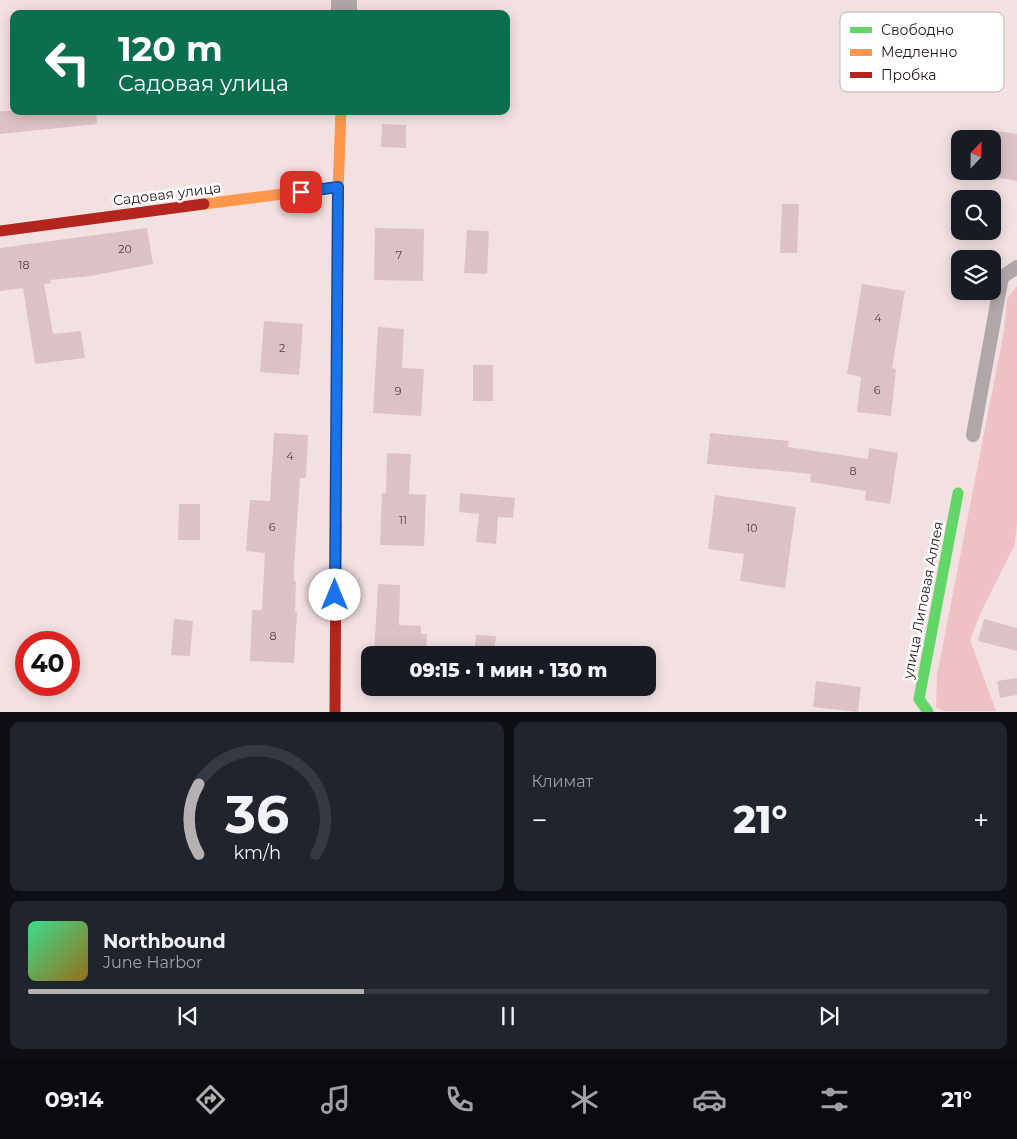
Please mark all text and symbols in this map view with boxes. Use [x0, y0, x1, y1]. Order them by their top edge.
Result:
legend [840, 12, 1004, 92]
text: Свободно [881, 21, 954, 39]
text: 120 m [118, 27, 223, 70]
icon: left [35, 30, 100, 95]
text: Медленно [881, 43, 957, 61]
text: Пробка [881, 66, 936, 84]
text: Садовая улица [118, 70, 289, 97]
north arrow [951, 130, 1001, 180]
map controls [951, 130, 1001, 300]
pin [280, 171, 322, 213]
street label: Садовая улица [112, 178, 222, 210]
icon: arrive [287, 178, 315, 206]
button: search [951, 190, 1001, 240]
house number: 20 [118, 242, 132, 256]
house number: 7 [396, 248, 402, 262]
button: layers [951, 250, 1001, 300]
house number: 18 [19, 258, 30, 272]
house number: 4 [874, 311, 882, 325]
house number: 2 [279, 341, 285, 355]
house number: 6 [874, 383, 881, 397]
house number: 9 [395, 384, 402, 398]
house number: 4 [286, 449, 294, 463]
house number: 8 [849, 464, 857, 478]
house number: 11 [399, 513, 407, 527]
house number: 6 [269, 520, 276, 534]
street label: улица Липовая Аллея [899, 520, 947, 681]
house number: 10 [746, 521, 758, 535]
position arrow [308, 568, 360, 620]
house number: 8 [269, 629, 277, 643]
speed limit sign: 40 [15, 631, 80, 696]
text: 09:15 · 1 мин · 130 m [410, 659, 607, 682]
text: Климат [532, 772, 593, 791]
text: 36 [224, 783, 289, 846]
text: 21° [733, 796, 787, 843]
text: − [532, 803, 548, 837]
text: + [973, 803, 989, 837]
text: km/h [233, 842, 281, 863]
text: Northbound [103, 930, 226, 953]
text: June Harbor [103, 953, 202, 972]
icon: previous [174, 1002, 202, 1030]
icon: pause [494, 1002, 522, 1030]
icon: next [815, 1002, 843, 1030]
icon: directions [193, 1082, 228, 1117]
icon: music [318, 1082, 353, 1117]
icon: phone [442, 1082, 477, 1117]
icon: climate [567, 1082, 602, 1117]
icon: car [692, 1082, 727, 1117]
icon: filters [817, 1082, 852, 1117]
text: 09:14 [45, 1086, 103, 1113]
text: 21° [941, 1086, 972, 1113]

